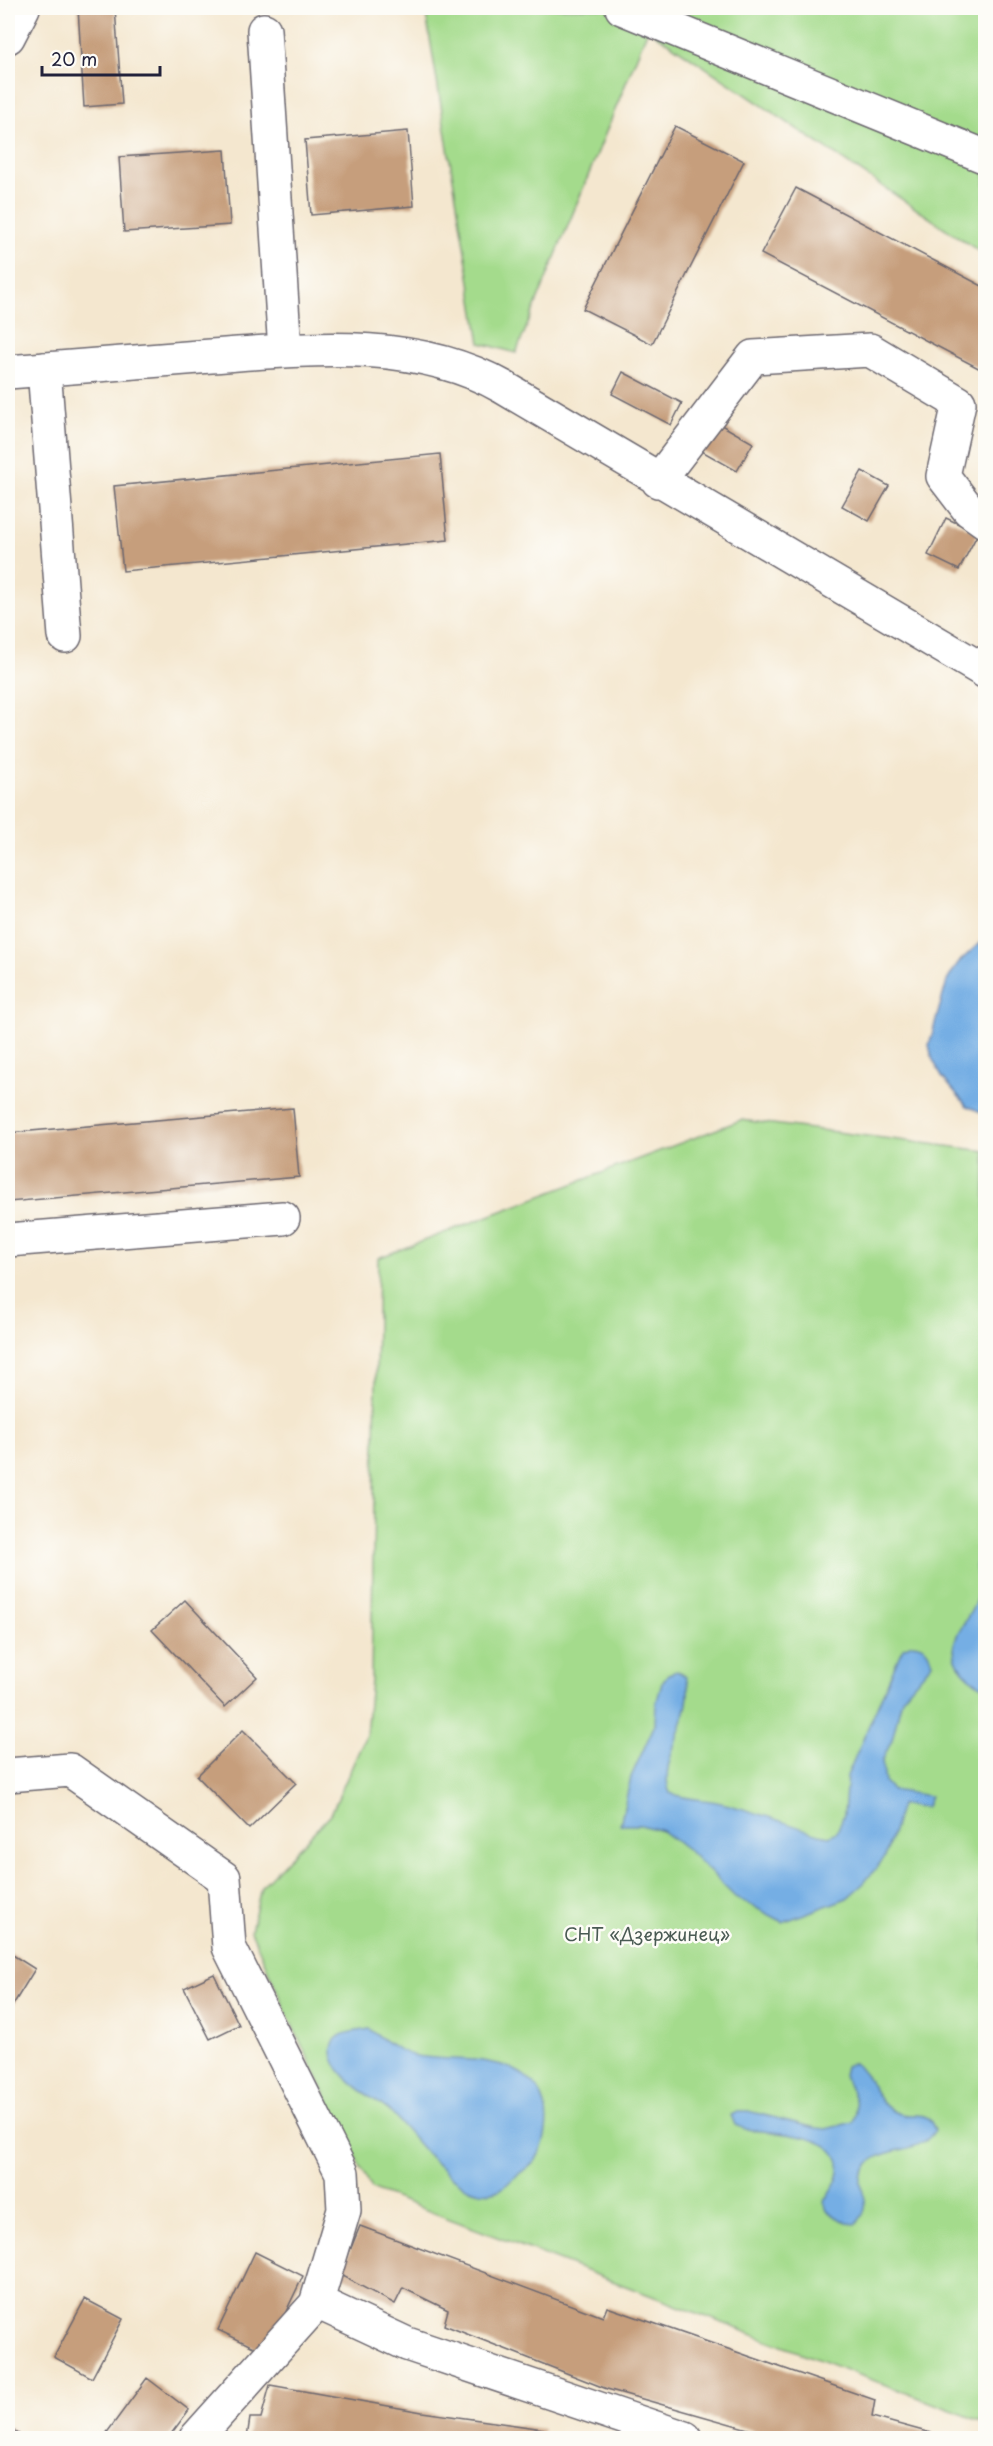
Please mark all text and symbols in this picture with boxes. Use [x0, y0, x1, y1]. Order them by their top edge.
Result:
scale bar [42, 39, 160, 77]
text: 20 m [51, 45, 97, 72]
park label: СНТ «Дзержинец» [564, 1920, 730, 1947]

